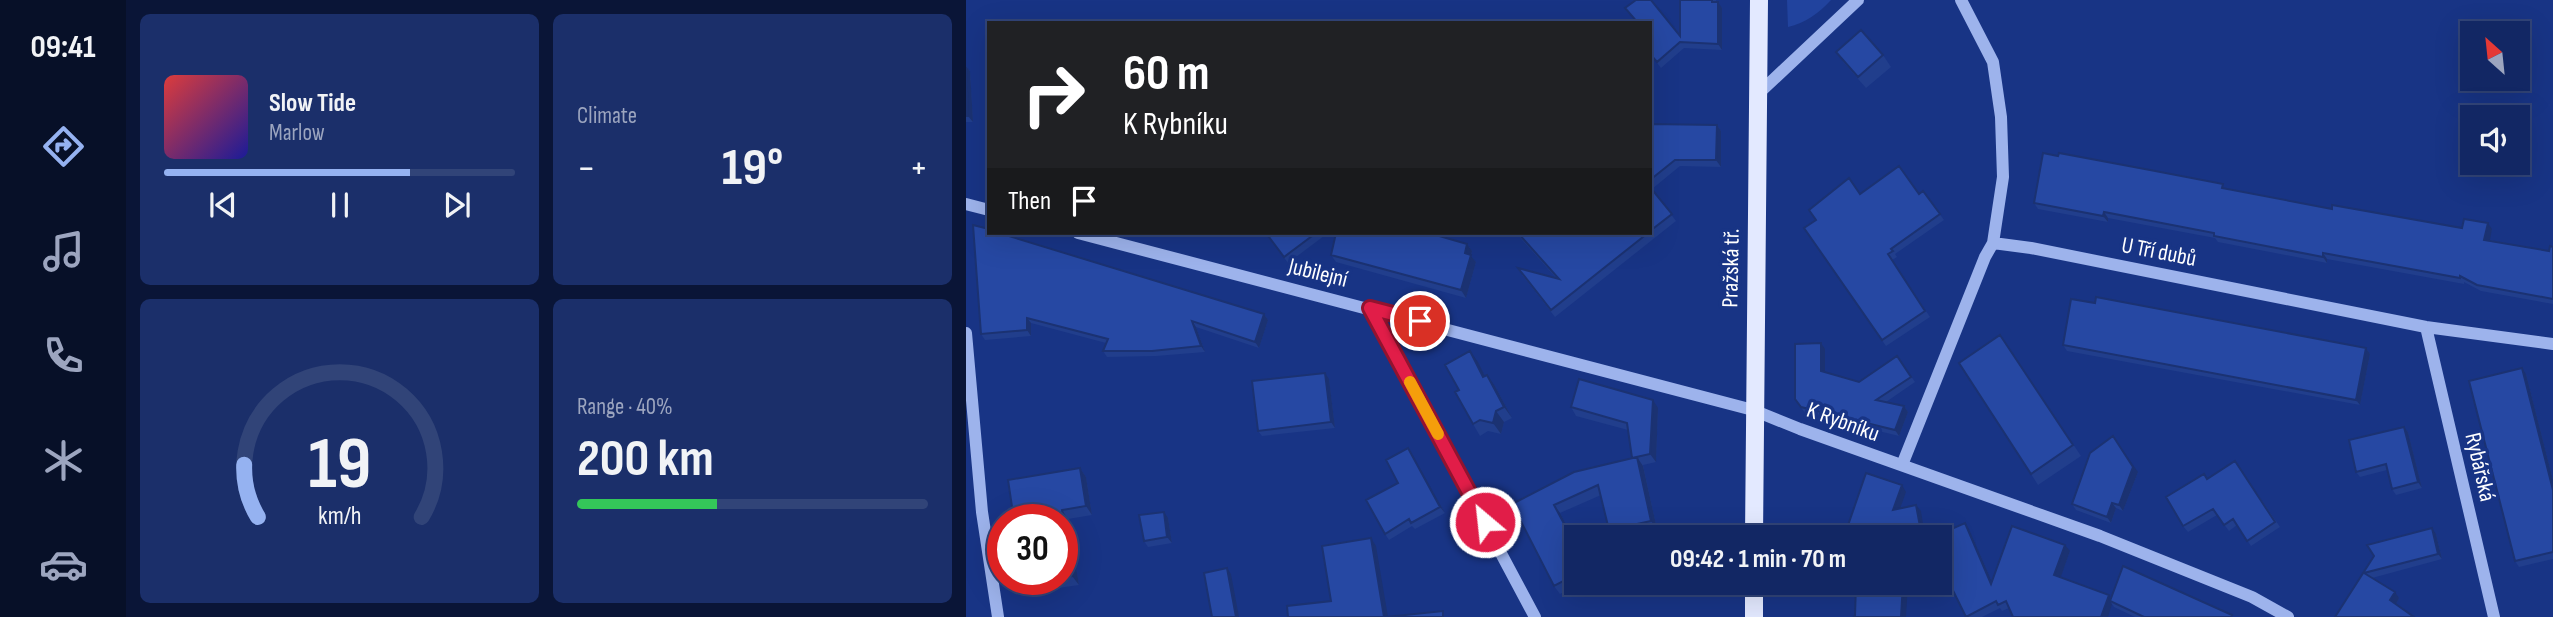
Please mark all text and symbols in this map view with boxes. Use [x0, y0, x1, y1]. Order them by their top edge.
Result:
north arrow [2460, 21, 2530, 91]
map controls [2460, 21, 2530, 175]
text: 09:41 [30, 28, 96, 67]
text: 60 m [1123, 45, 1210, 104]
icon: right [1008, 49, 1099, 140]
text: Slow Tide [269, 88, 356, 119]
text: Climate [577, 102, 637, 130]
text: K Rybníku [1123, 105, 1228, 144]
button: sound [2460, 105, 2530, 175]
text: Marlow [269, 119, 325, 147]
icon: directions [39, 122, 88, 171]
text: 19° [722, 137, 783, 200]
text: − [577, 146, 596, 191]
text: + [909, 146, 928, 191]
icon: arrive [1065, 182, 1103, 220]
icon: previous [204, 186, 242, 224]
icon: pause [321, 186, 359, 224]
icon: next [438, 186, 476, 224]
text: Then [1008, 186, 1051, 217]
icon: music [39, 227, 88, 276]
street label: Pražská tř. [1716, 228, 1746, 308]
street label: U Tří dubů [2119, 231, 2199, 273]
street label: Jubilejní [1285, 252, 1351, 294]
pin [1390, 291, 1450, 351]
icon: arrive [1401, 302, 1439, 340]
icon: phone [39, 331, 88, 380]
text: Range · 40% [577, 393, 673, 421]
street label: K Rybníku [1803, 396, 1883, 448]
text: 19 [308, 421, 371, 509]
text: 200 km [577, 428, 714, 491]
street label: Rybářská [2459, 430, 2501, 504]
icon: climate [39, 436, 88, 485]
position arrow [1448, 485, 1522, 559]
text: km/h [318, 501, 361, 532]
speed limit sign: 30 [987, 504, 1078, 595]
icon: car [39, 540, 88, 589]
text: 09:42 · 1 min · 70 m [1670, 544, 1846, 575]

